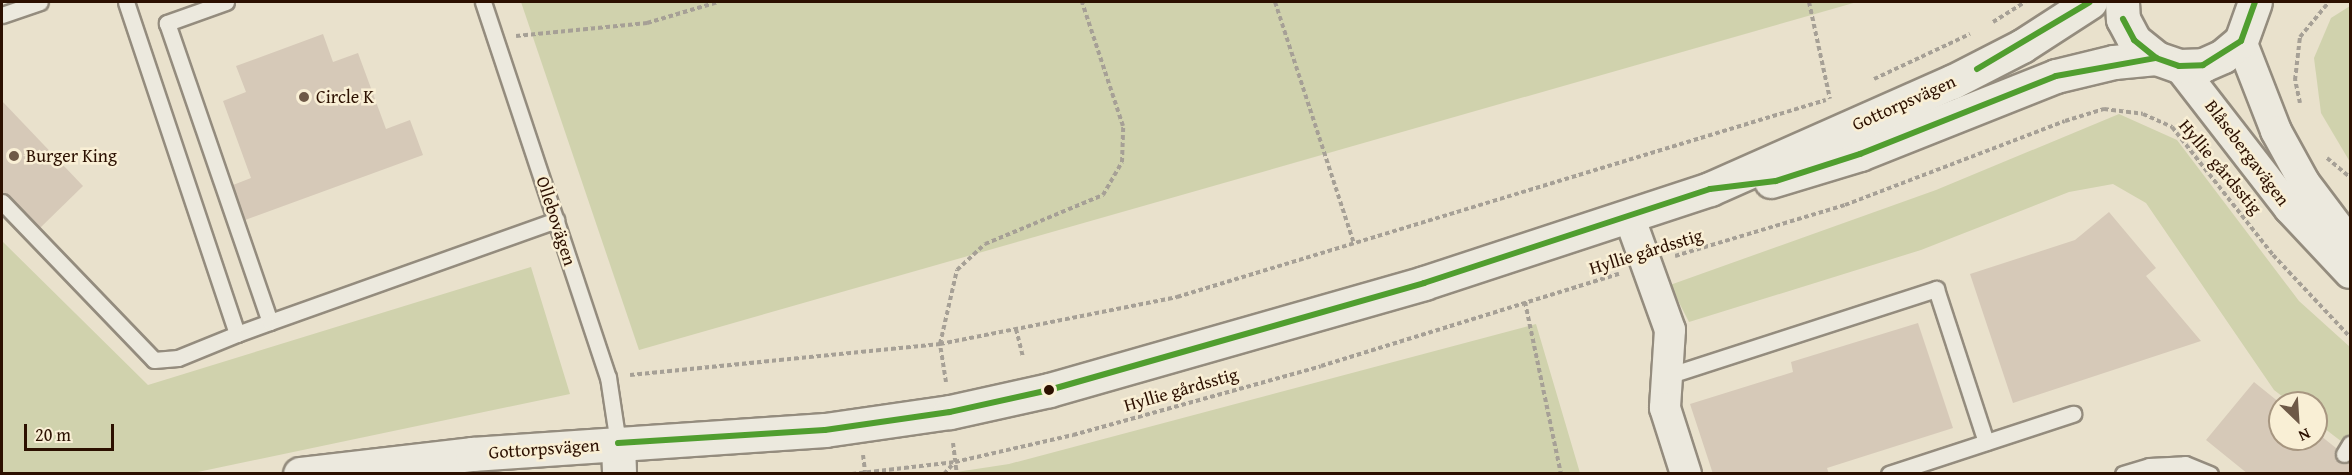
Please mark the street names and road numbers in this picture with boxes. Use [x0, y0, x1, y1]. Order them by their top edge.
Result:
street label: Gottorpsvägen [1849, 71, 1959, 135]
street label: Blåsebergavägen [2200, 96, 2294, 210]
street label: Hyllie gårdsstig [2174, 115, 2266, 219]
street label: Ollebovägen [531, 174, 581, 268]
street label: Hyllie gårdsstig [1587, 225, 1705, 279]
street label: Hyllie gårdsstig [1122, 363, 1240, 417]
street label: Gottorpsvägen [488, 434, 600, 464]

